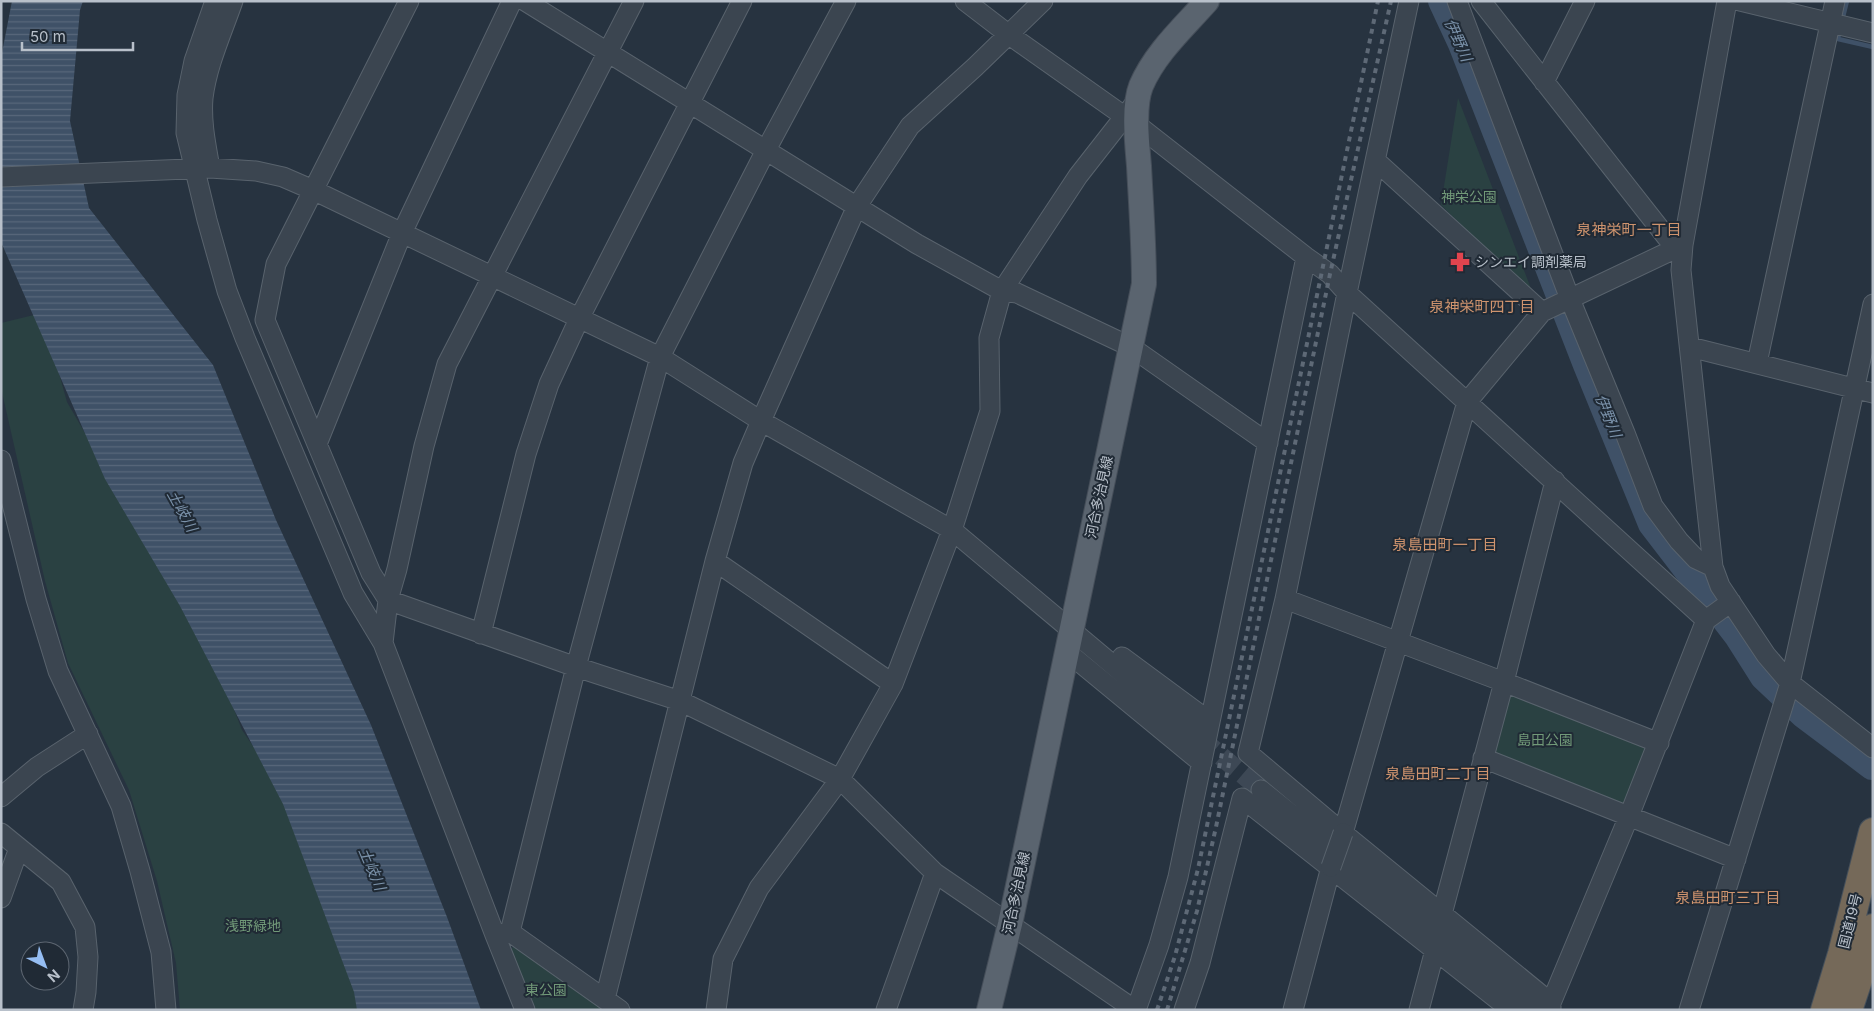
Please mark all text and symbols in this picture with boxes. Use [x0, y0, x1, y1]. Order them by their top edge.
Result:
water label: 伊野川 [1441, 15, 1477, 66]
scale bar [22, 20, 134, 52]
text: 50 m [30, 27, 66, 46]
park label: 神栄公園 [1441, 188, 1497, 205]
district label: 泉神栄町一丁目 [1576, 220, 1682, 239]
pharmacy icon: シンエイ調剤薬局 [1449, 251, 1471, 273]
place label: シンエイ調剤薬局 [1475, 253, 1587, 270]
district label: 泉神栄町四丁目 [1429, 297, 1535, 316]
water label: 伊野川 [1591, 391, 1626, 442]
street label: 河合多治見線 [1081, 454, 1116, 540]
water label: 土岐川 [163, 486, 203, 537]
district label: 泉島田町一丁目 [1392, 535, 1498, 554]
park label: 島田公園 [1517, 731, 1573, 748]
district label: 泉島田町二丁目 [1385, 764, 1491, 783]
water label: 土岐川 [355, 844, 391, 895]
street label: 河合多治見線 [998, 850, 1033, 936]
district label: 泉島田町三丁目 [1675, 888, 1781, 907]
street label: 国道19号 [1834, 891, 1865, 950]
park label: 浅野緑地 [225, 917, 281, 934]
north arrow [20, 941, 70, 991]
text: N [44, 966, 64, 986]
park label: 東公園 [525, 981, 567, 998]

